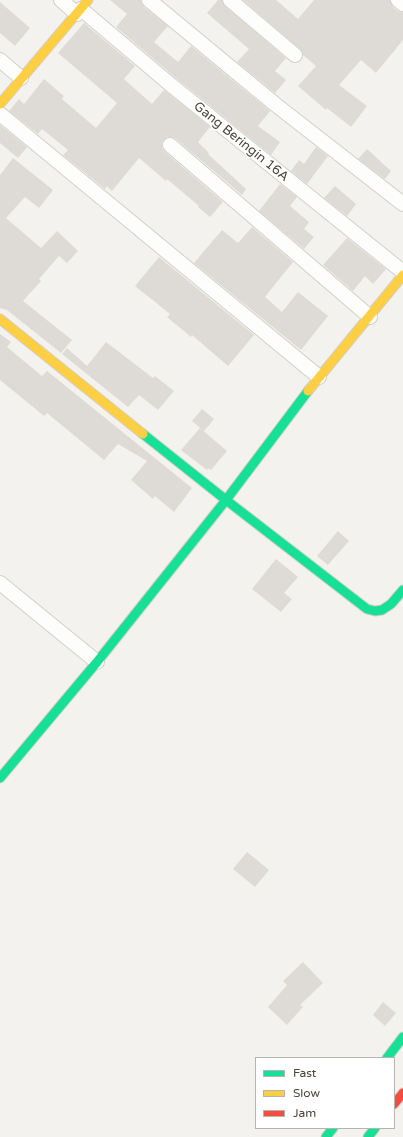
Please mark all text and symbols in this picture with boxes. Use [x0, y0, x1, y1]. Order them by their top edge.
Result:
street label: Gang Beringin 16A [190, 99, 292, 185]
legend [255, 1057, 395, 1129]
text: Fast [293, 1066, 316, 1080]
text: Slow [293, 1086, 320, 1100]
text: Jam [293, 1106, 316, 1120]

